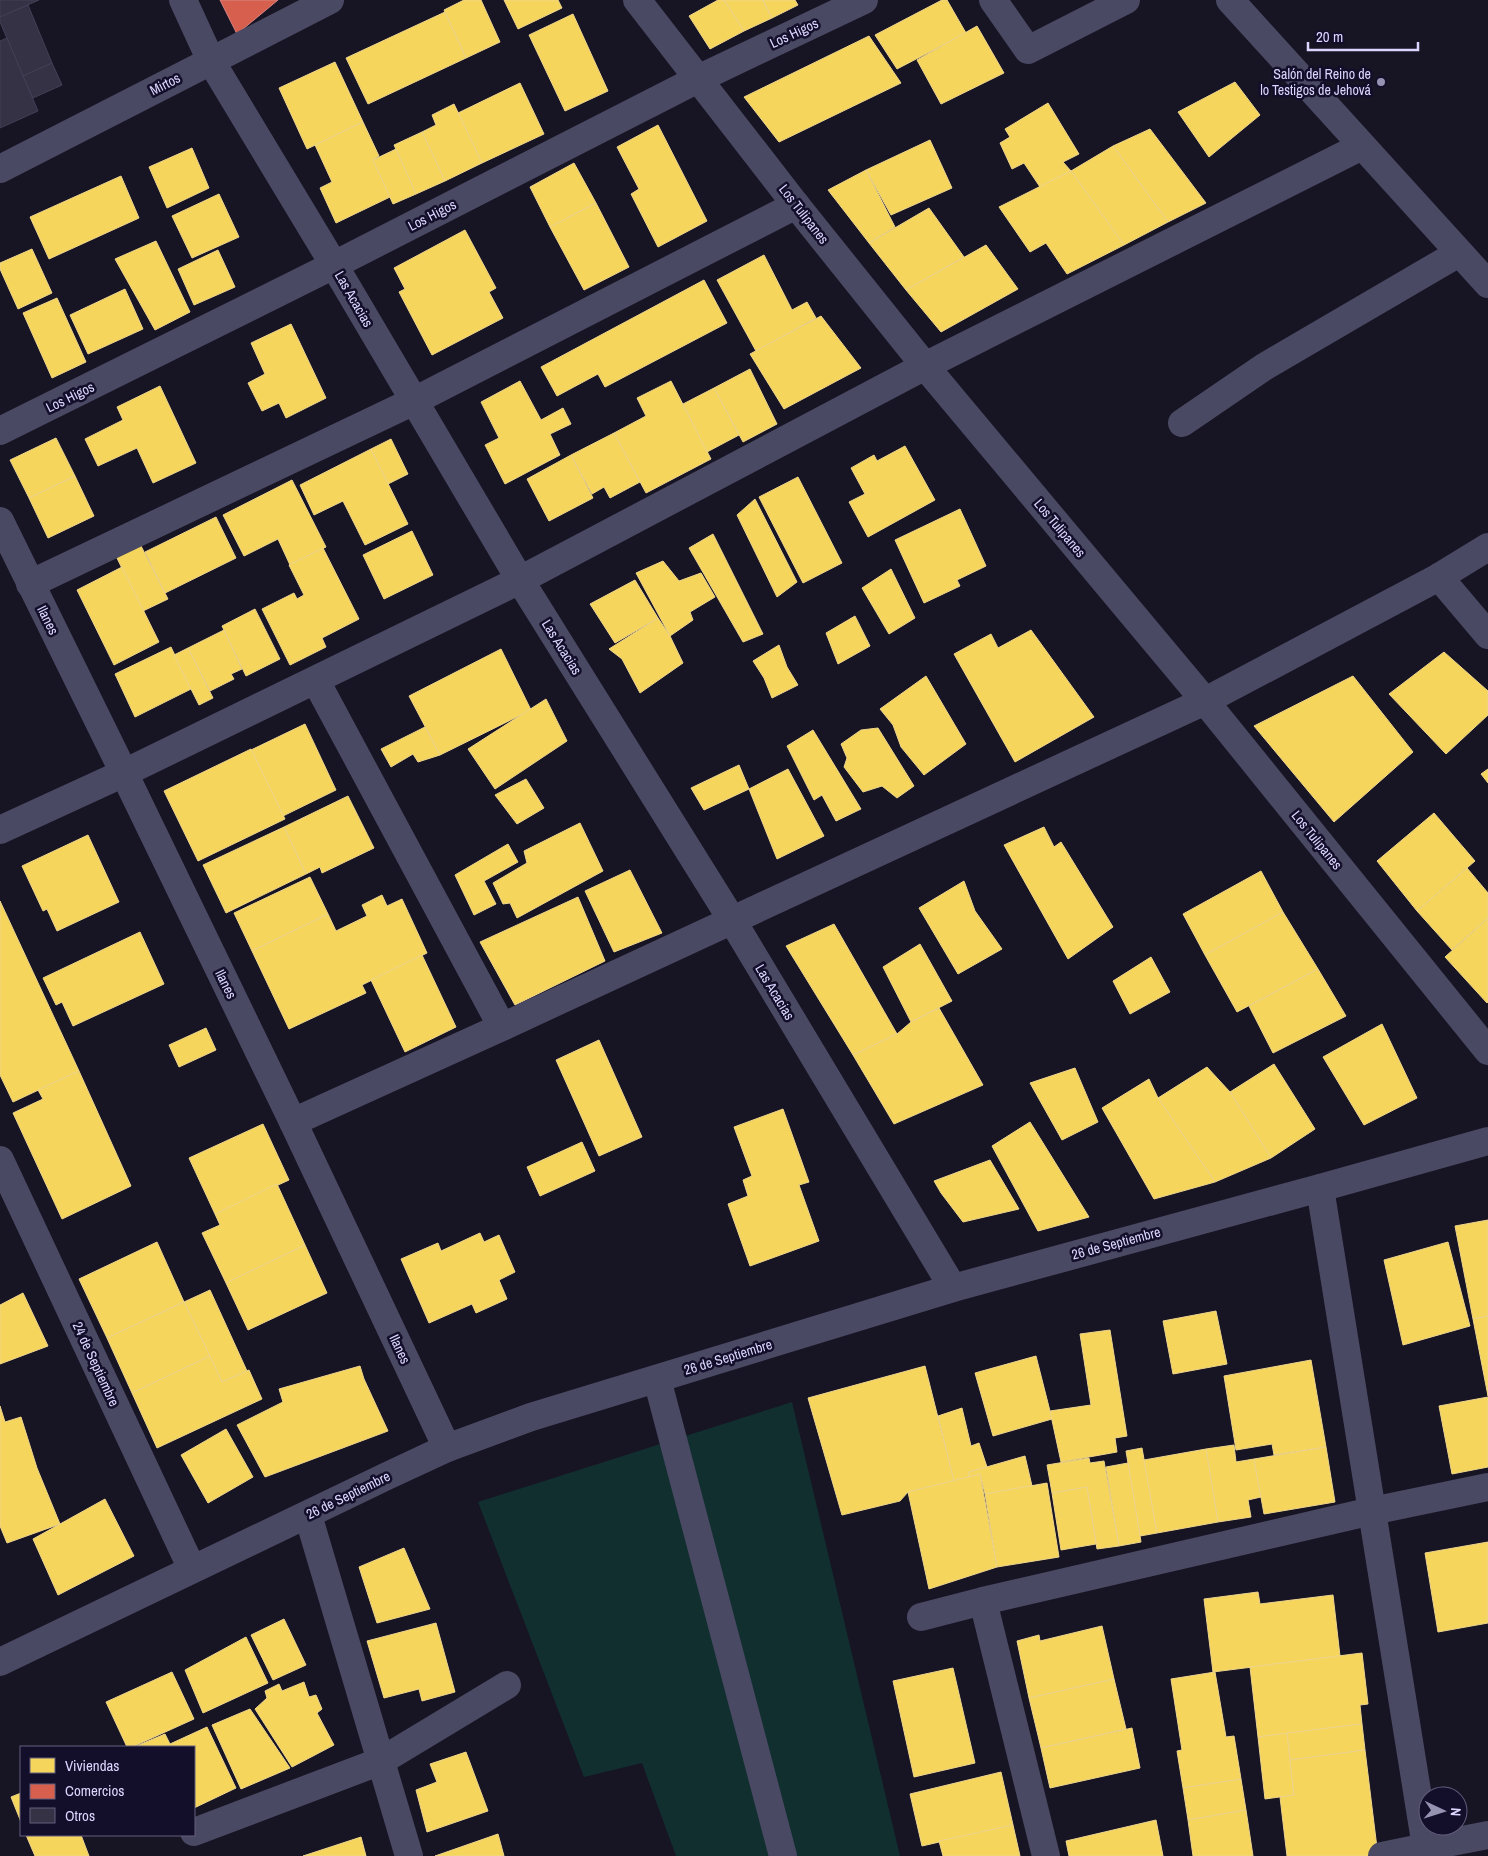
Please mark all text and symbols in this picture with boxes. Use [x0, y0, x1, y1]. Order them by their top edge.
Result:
street label: Los Higos [767, 14, 821, 52]
scale bar [1308, 20, 1418, 52]
text: 20 m [1316, 26, 1343, 47]
place label: Salón del Reino de lo Testigos de Jehová [1260, 65, 1372, 99]
street label: Mirtos [147, 69, 184, 99]
marker: Salón del Reino de lo Testigos de Jehová [1375, 76, 1387, 88]
street label: Los Tulipanes [775, 181, 833, 248]
street label: Los Higos [405, 195, 459, 235]
street label: Las Acacias [331, 268, 377, 331]
street label: Los Higos [43, 377, 97, 416]
street label: Los Tulipanes [1030, 495, 1090, 561]
street label: Ilanes [33, 602, 63, 638]
street label: Las Acacias [538, 616, 586, 678]
street label: Los Tulipanes [1288, 807, 1346, 873]
street label: Las Acacias [751, 961, 799, 1023]
street label: Ilanes [211, 966, 241, 1002]
street label: 26 de Septiembre [1070, 1222, 1162, 1264]
street label: 24 de Septiembre [69, 1319, 123, 1409]
street label: Ilanes [385, 1331, 415, 1367]
street label: 26 de Septiembre [682, 1335, 774, 1379]
street label: 26 de Septiembre [303, 1467, 393, 1523]
legend [20, 1746, 195, 1836]
text: Viviendas [65, 1755, 120, 1776]
text: Comercios [65, 1780, 124, 1801]
north arrow [1418, 1786, 1468, 1836]
text: Otros [65, 1805, 95, 1826]
text: N [1447, 1807, 1465, 1817]

